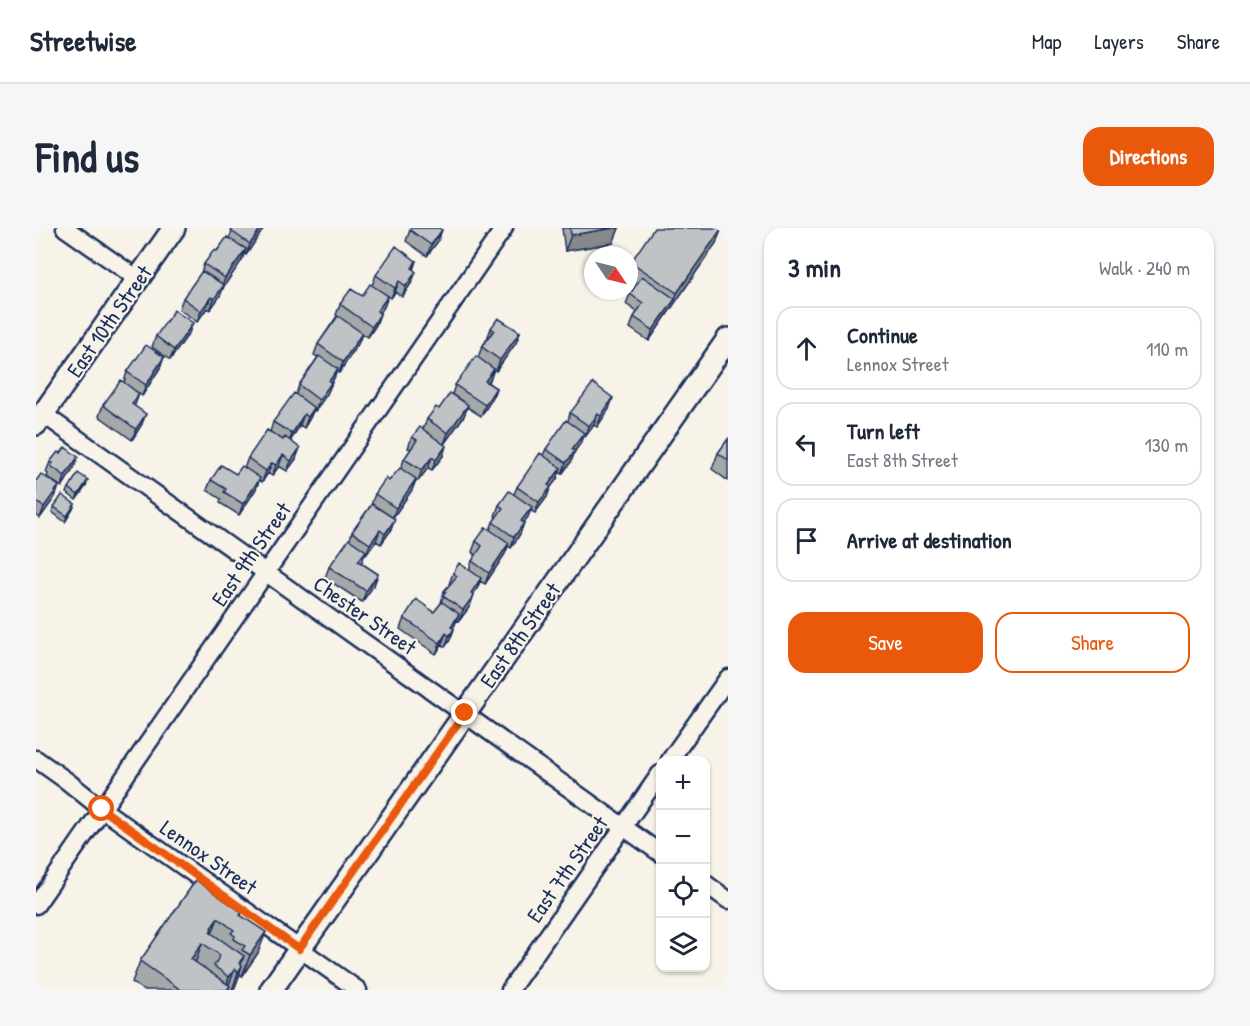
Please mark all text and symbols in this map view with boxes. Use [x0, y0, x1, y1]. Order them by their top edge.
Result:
text: Streetwise [30, 22, 136, 60]
text: Map [1032, 27, 1061, 56]
text: Layers [1094, 27, 1144, 56]
text: Share [1177, 27, 1220, 56]
button: Directions [1083, 127, 1214, 186]
text: Find us [36, 128, 139, 185]
north arrow [584, 246, 638, 300]
text: 3 min [788, 250, 841, 285]
text: Walk · 240 m [1099, 254, 1190, 281]
street label: East 10th Street [59, 259, 159, 383]
text: Continue [847, 320, 918, 350]
icon: ahead [790, 332, 823, 365]
text: 110 m [1146, 335, 1188, 362]
text: Lennox Street [847, 350, 949, 377]
text: Turn left [847, 416, 920, 446]
icon: left [790, 428, 823, 461]
text: 130 m [1145, 431, 1188, 458]
text: East 8th Street [847, 446, 958, 473]
street label: East 9th Street [204, 496, 298, 612]
icon: arrive [790, 524, 823, 557]
text: Arrive at destination [847, 525, 1012, 555]
street label: Chester Street [307, 568, 423, 662]
street label: East 8th Street [473, 576, 568, 694]
button: Save [788, 612, 983, 673]
button: Share [995, 612, 1190, 673]
route end [451, 699, 477, 725]
map controls [656, 756, 710, 972]
button: + [656, 756, 710, 810]
route start [88, 795, 114, 821]
street label: East 7th Street [519, 809, 615, 928]
button: − [656, 810, 710, 864]
street label: Lennox Street [155, 813, 264, 902]
button: locate [656, 864, 710, 918]
button: layers [656, 918, 710, 972]

